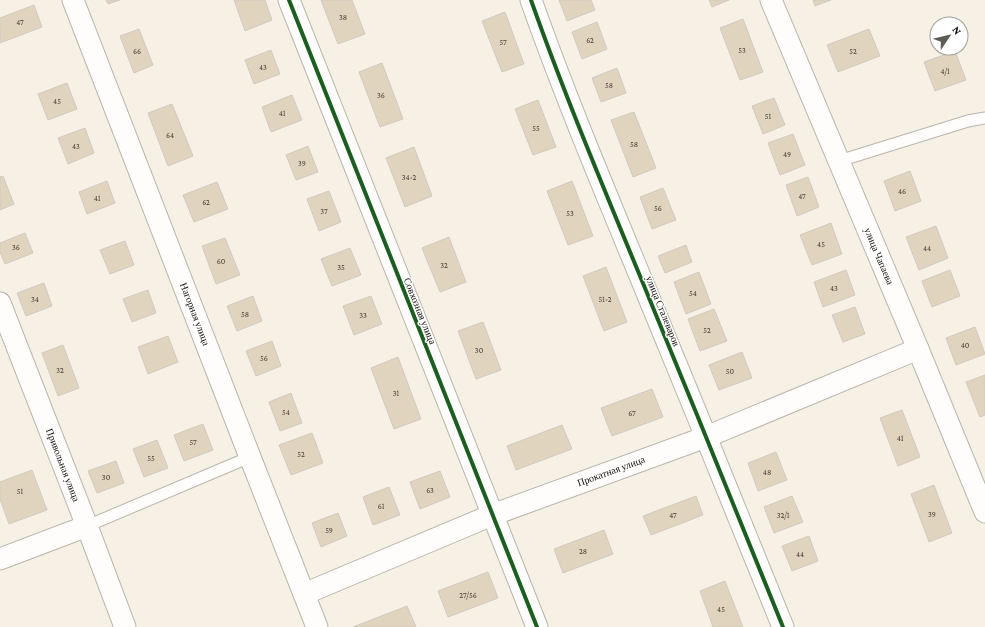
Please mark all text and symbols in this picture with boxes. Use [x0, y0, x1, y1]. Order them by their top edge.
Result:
house number: 38 [339, 13, 347, 22]
north arrow [929, 16, 969, 56]
house number: 47 [16, 18, 24, 27]
text: N [950, 24, 965, 37]
house number: 62 [586, 36, 594, 45]
house number: 57 [499, 38, 507, 47]
house number: 53 [738, 46, 746, 55]
house number: 66 [133, 47, 141, 56]
house number: 52 [849, 47, 857, 56]
house number: 43 [259, 63, 267, 72]
house number: 4/1 [940, 67, 950, 76]
house number: 58 [605, 81, 613, 90]
house number: 36 [377, 91, 385, 100]
house number: 45 [53, 97, 61, 106]
house number: 41 [279, 109, 286, 118]
house number: 51 [765, 112, 772, 121]
house number: 55 [532, 124, 540, 133]
house number: 64 [166, 131, 174, 140]
house number: 58 [630, 140, 638, 149]
house number: 43 [72, 142, 80, 151]
house number: 49 [783, 150, 791, 159]
house number: 39 [298, 159, 306, 168]
house number: 34-2 [402, 173, 416, 182]
house number: 46 [898, 187, 906, 196]
house number: 47 [798, 192, 806, 201]
house number: 41 [94, 194, 101, 203]
house number: 62 [202, 198, 210, 207]
house number: 56 [654, 204, 662, 213]
house number: 37 [320, 207, 328, 216]
house number: 53 [566, 209, 574, 218]
street label: улица Чапаева [862, 226, 896, 287]
house number: 45 [817, 240, 825, 249]
house number: 36 [12, 243, 20, 252]
house number: 44 [923, 244, 931, 253]
house number: 60 [217, 257, 226, 266]
house number: 32 [440, 261, 448, 270]
house number: 35 [337, 263, 345, 272]
street label: улица Сталеваров [644, 274, 682, 348]
street label: Совхозная улица [402, 276, 439, 346]
street label: Нагорная улица [178, 281, 212, 348]
house number: 43 [830, 284, 838, 293]
house number: 54 [689, 289, 697, 298]
house number: 34 [31, 295, 39, 304]
house number: 51-2 [599, 295, 612, 304]
house number: 58 [241, 310, 249, 319]
house number: 33 [359, 311, 367, 320]
house number: 52 [703, 326, 711, 335]
house number: 40 [961, 341, 970, 350]
house number: 30 [475, 346, 484, 355]
house number: 56 [260, 354, 268, 363]
house number: 32 [56, 366, 64, 375]
house number: 50 [726, 367, 735, 376]
house number: 31 [393, 389, 400, 398]
house number: 54 [282, 408, 290, 417]
house number: 67 [628, 409, 636, 418]
street label: Привольная улица [44, 427, 82, 504]
house number: 41 [897, 434, 904, 443]
house number: 57 [189, 438, 197, 447]
house number: 52 [297, 450, 305, 459]
street label: Прокатная улица [576, 453, 647, 488]
house number: 55 [147, 454, 155, 463]
house number: 48 [763, 468, 771, 477]
house number: 30 [102, 473, 111, 482]
house number: 63 [426, 486, 434, 495]
house number: 51 [17, 487, 24, 496]
house number: 61 [378, 502, 385, 511]
house number: 39 [928, 510, 936, 519]
house number: 47 [669, 511, 677, 520]
house number: 32/1 [777, 511, 790, 520]
house number: 59 [325, 526, 333, 535]
house number: 28 [579, 547, 587, 556]
house number: 44 [796, 550, 804, 559]
house number: 27/56 [459, 591, 477, 600]
house number: 45 [717, 605, 725, 614]

